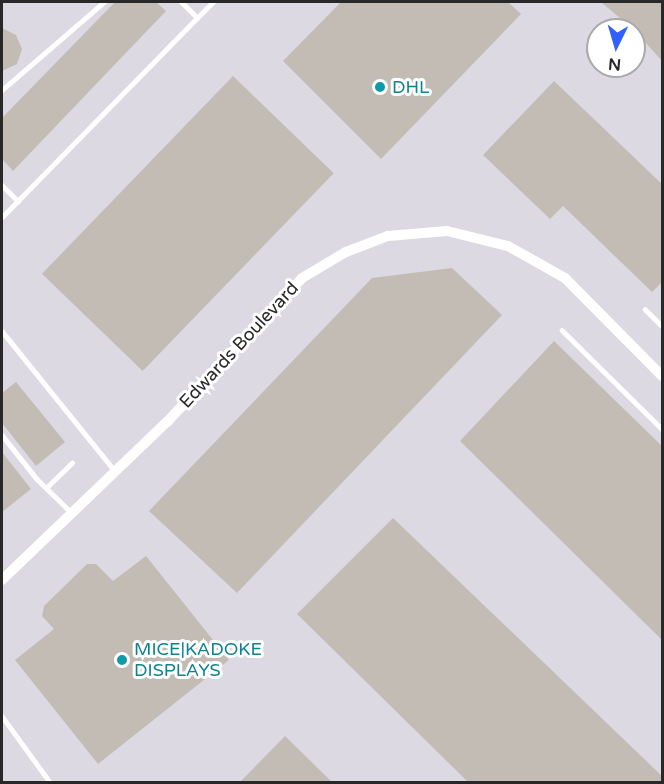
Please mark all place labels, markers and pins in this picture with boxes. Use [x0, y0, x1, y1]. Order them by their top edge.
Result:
place label: DHL [392, 76, 429, 98]
marker: DHL [373, 80, 387, 94]
place label: MICE|KADOKE DISPLAYS [134, 639, 262, 682]
marker: MICE|KADOKE DISPLAYS [115, 653, 129, 667]

